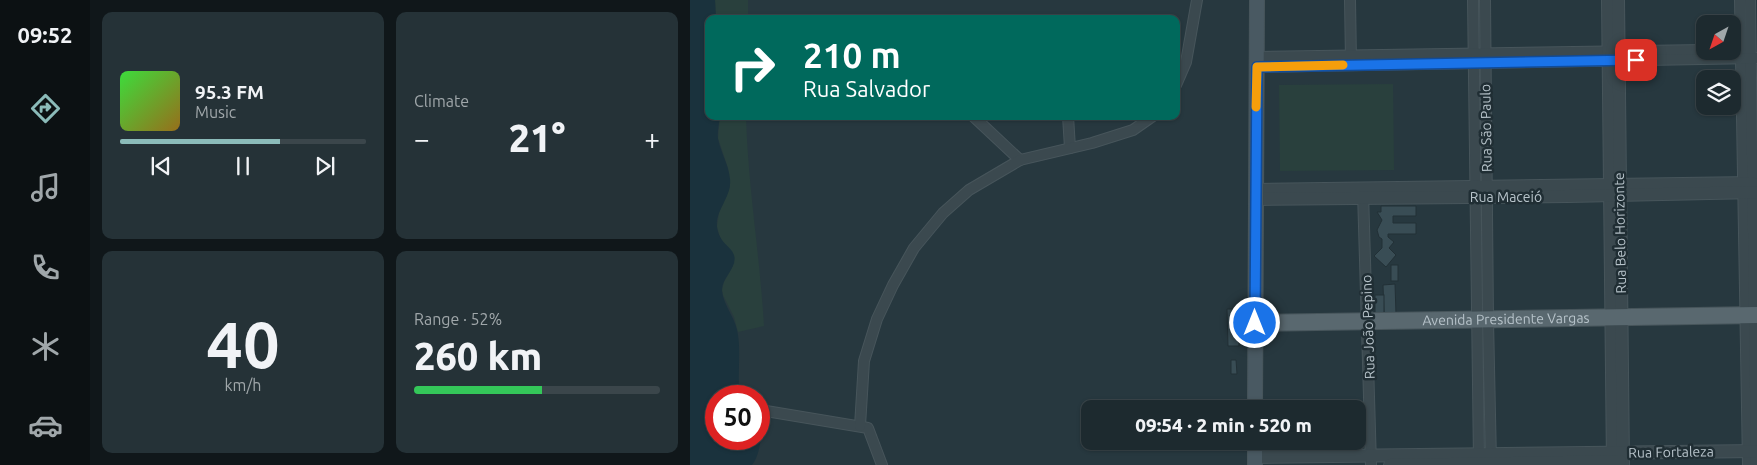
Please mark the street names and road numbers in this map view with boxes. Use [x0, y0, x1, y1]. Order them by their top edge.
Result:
street label: Rua São Paulo [1477, 84, 1495, 172]
street label: Rua Belo Horizonte [1611, 172, 1629, 294]
street label: Rua Maceió [1470, 189, 1542, 205]
street label: Rua João Pepino [1358, 275, 1378, 379]
street label: Avenida Presidente Vargas [1422, 310, 1590, 328]
street label: Rua Fortaleza [1628, 443, 1714, 461]

